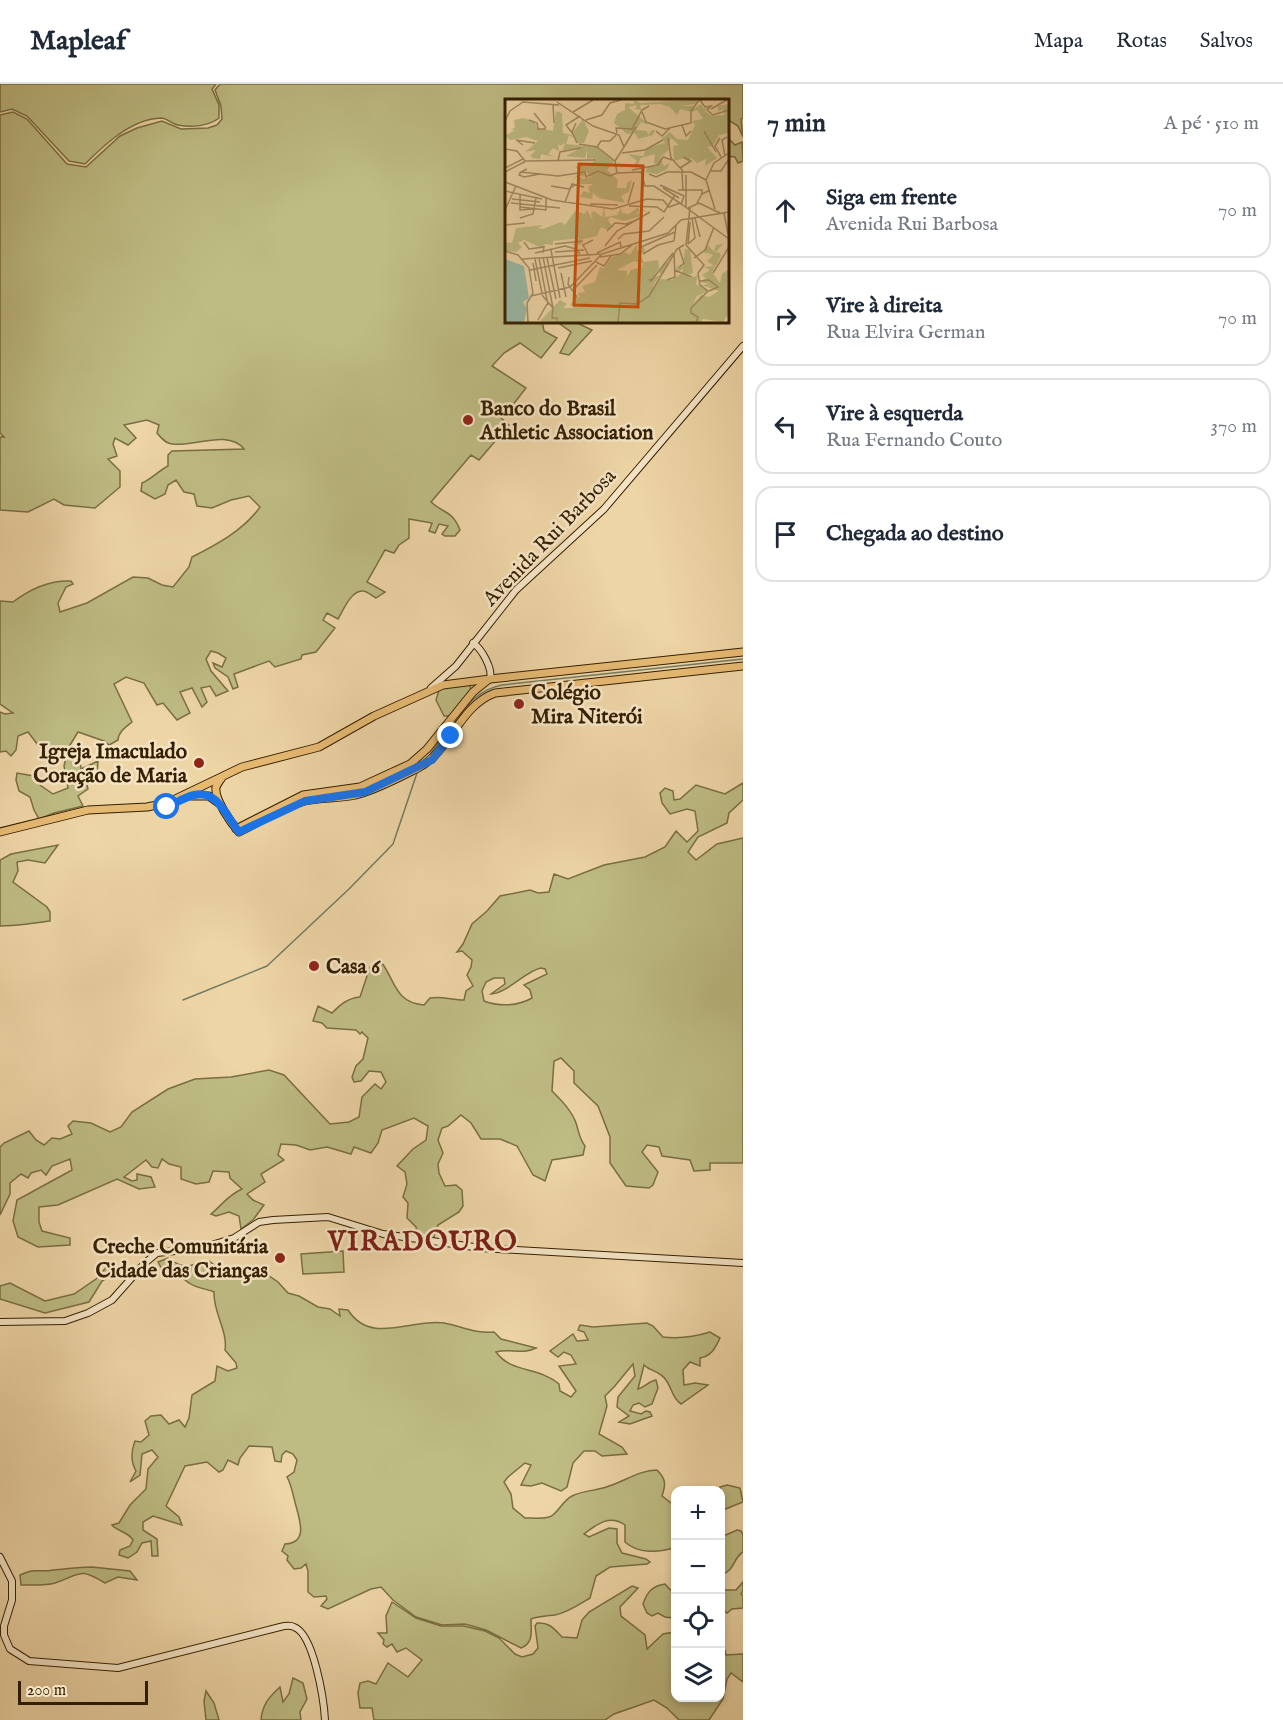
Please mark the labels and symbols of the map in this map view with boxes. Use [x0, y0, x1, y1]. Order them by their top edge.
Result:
inset map [505, 99, 728, 322]
place label: Banco do Brasil Athletic Association [479, 396, 653, 447]
marker: Banco do Brasil Athletic Association [461, 413, 475, 427]
street label: Avenida Rui Barbosa [477, 463, 623, 613]
place label: Colégio Mira Niterói [531, 680, 643, 731]
marker: Colégio Mira Niterói [512, 697, 526, 711]
route end [437, 722, 463, 748]
place label: Igreja Imaculado Coração de Maria [33, 739, 188, 790]
marker: Igreja Imaculado Coração de Maria [192, 756, 206, 770]
route start [153, 793, 179, 819]
place label: Casa 6 [326, 954, 381, 981]
marker: Casa 6 [307, 959, 321, 973]
district label: VIRADOURO [327, 1226, 518, 1260]
place label: Creche Comunitária Cidade das Crianças [93, 1234, 269, 1285]
marker: Creche Comunitária Cidade das Crianças [273, 1251, 287, 1265]
scale bar [18, 1678, 148, 1706]

